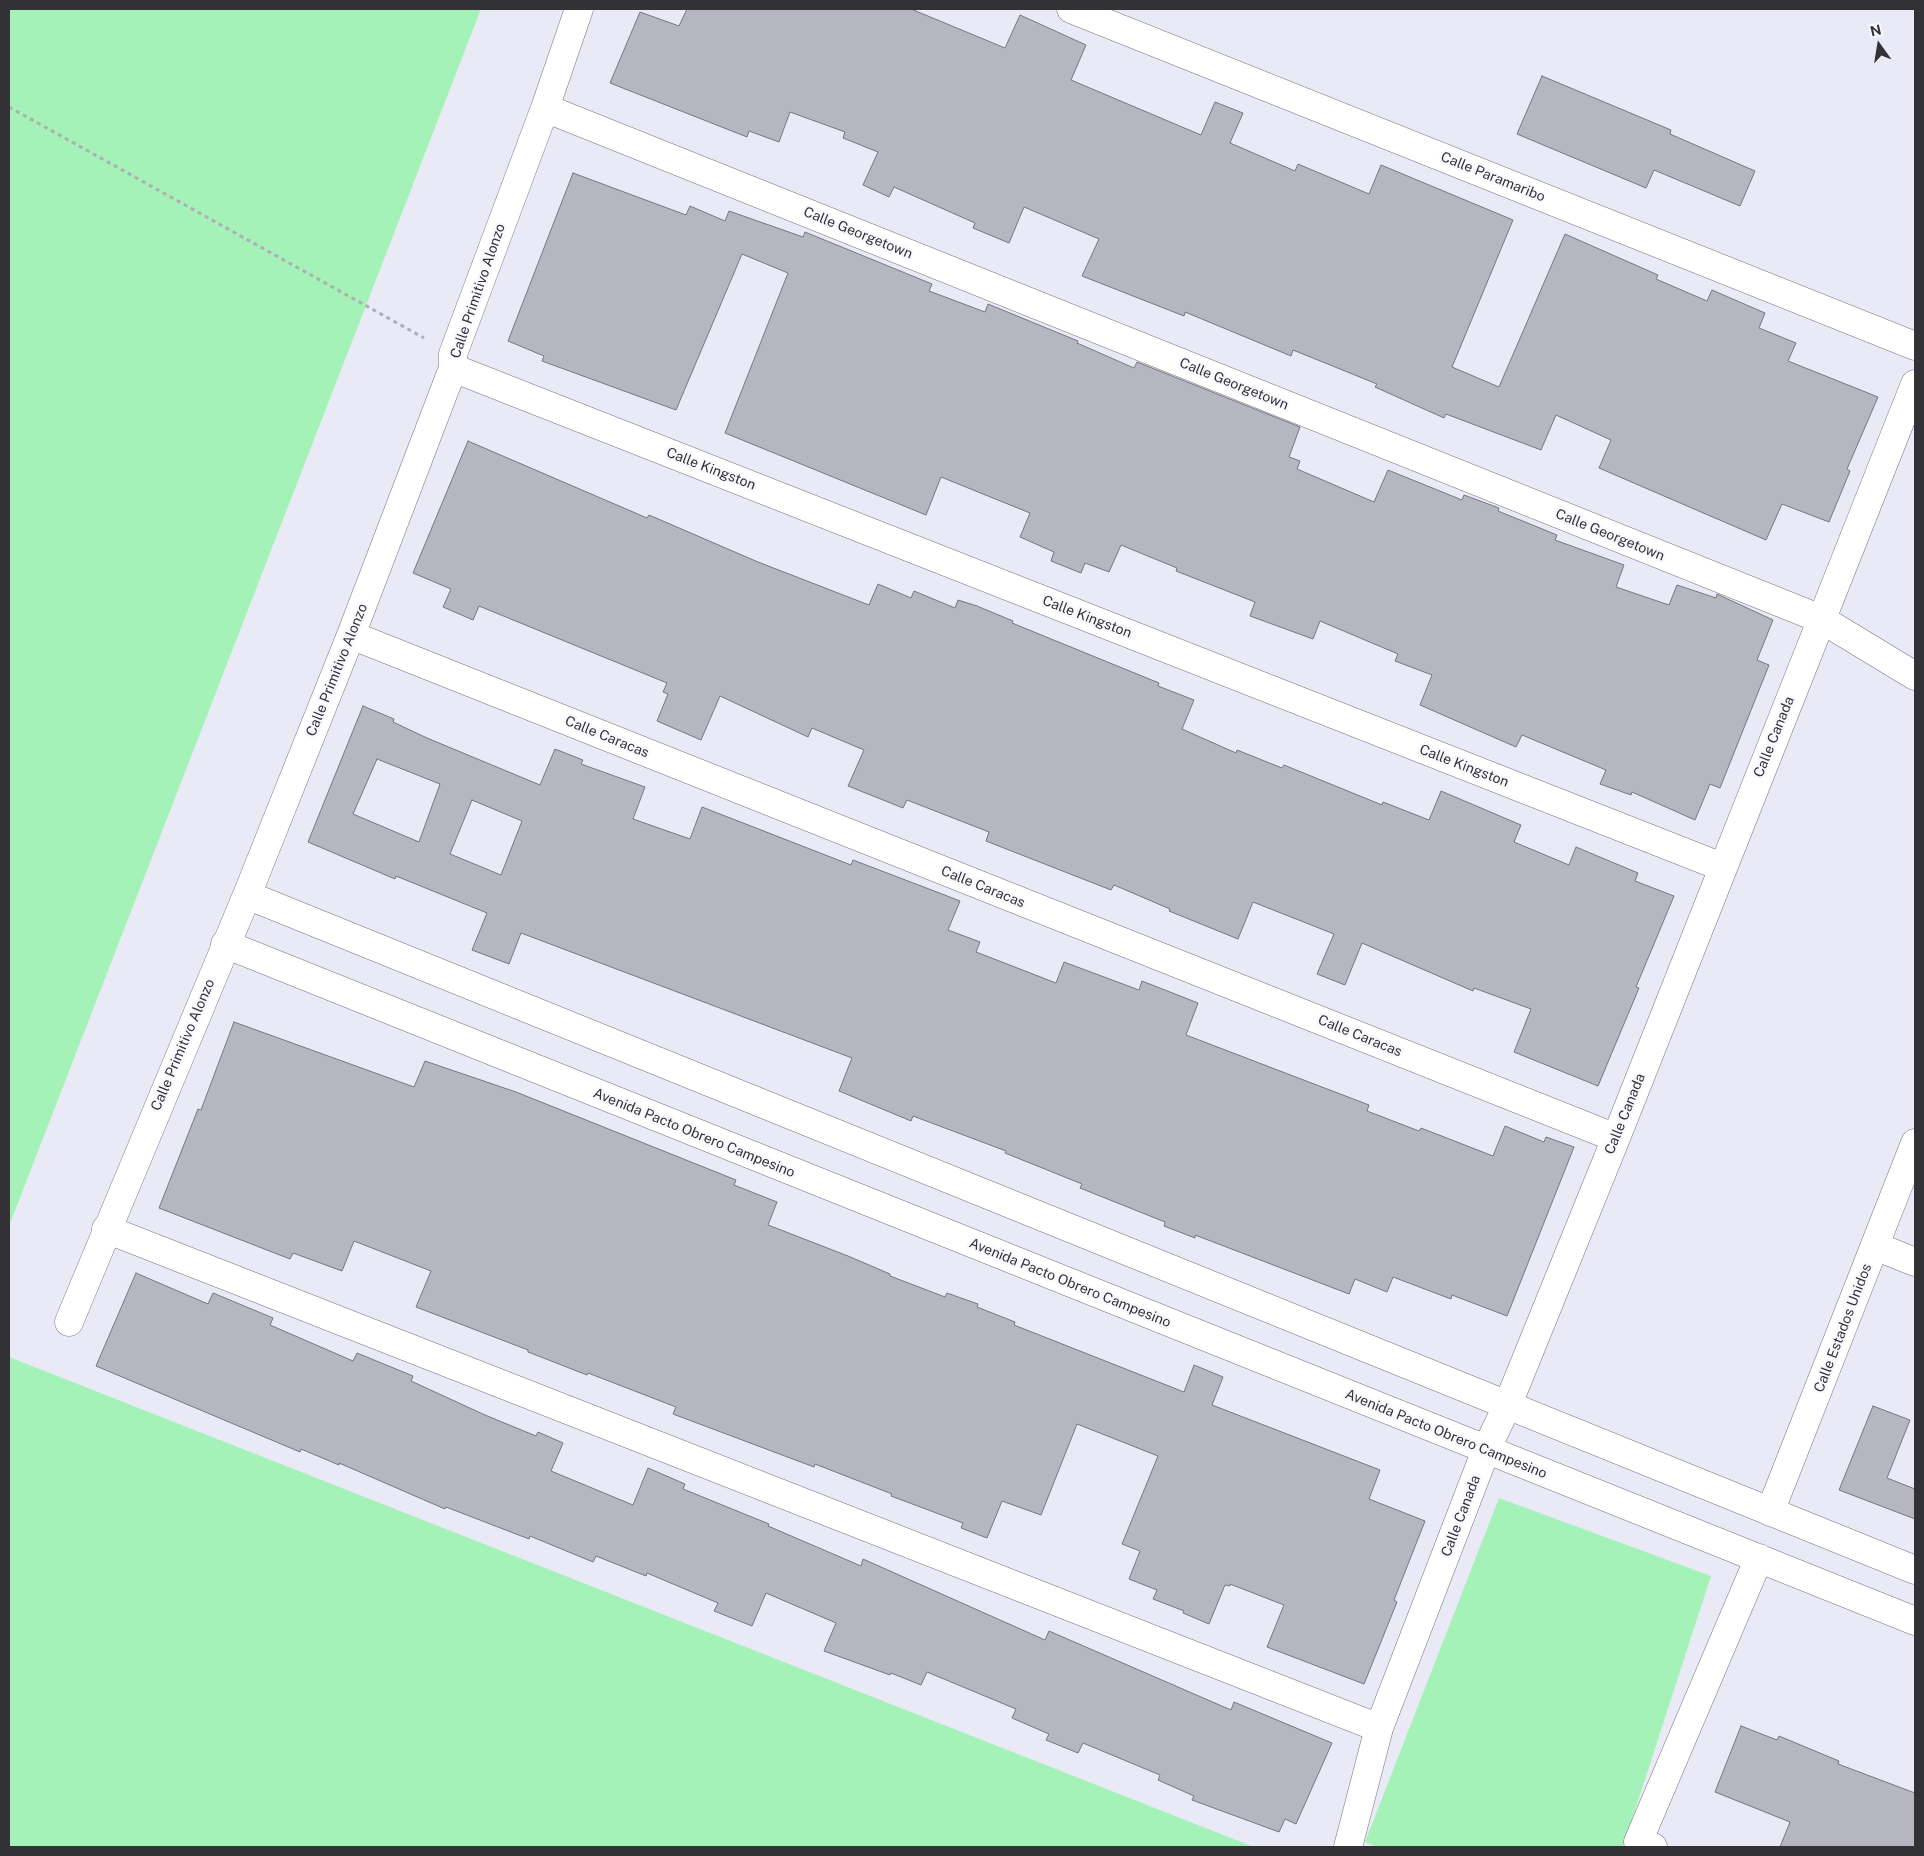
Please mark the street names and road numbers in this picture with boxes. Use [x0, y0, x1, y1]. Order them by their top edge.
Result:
street label: Calle Paramaribo [1438, 148, 1548, 206]
street label: Calle Georgetown [801, 203, 915, 263]
street label: Calle Primitivo Alonzo [447, 221, 509, 361]
street label: Calle Georgetown [1177, 354, 1291, 414]
street label: Calle Kingston [664, 444, 758, 494]
street label: Calle Georgetown [1553, 505, 1667, 565]
street label: Calle Kingston [1040, 592, 1134, 642]
street label: Calle Primitivo Alonzo [303, 601, 371, 739]
street label: Calle Canada [1750, 694, 1798, 780]
street label: Calle Caracas [563, 713, 651, 761]
street label: Calle Kingston [1417, 741, 1511, 791]
street label: Calle Caracas [939, 863, 1027, 911]
street label: Calle Primitivo Alonzo [148, 977, 218, 1113]
street label: Calle Caracas [1316, 1012, 1404, 1060]
street label: Calle Canada [1601, 1071, 1649, 1157]
street label: Avenida Pacto Obrero Campesino [591, 1085, 797, 1181]
street label: Avenida Pacto Obrero Campesino [967, 1235, 1173, 1331]
street label: Calle Estados Unidos [1811, 1261, 1875, 1395]
street label: Avenida Pacto Obrero Campesino [1343, 1386, 1549, 1482]
street label: Calle Canada [1438, 1473, 1484, 1559]

